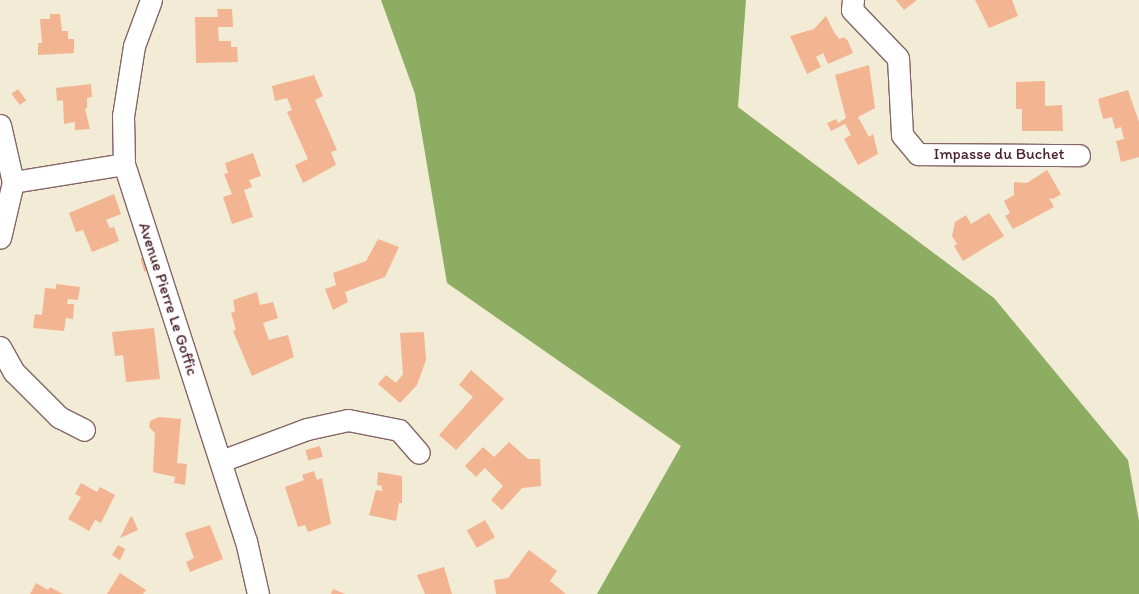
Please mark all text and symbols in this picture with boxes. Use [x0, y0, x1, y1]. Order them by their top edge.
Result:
street label: Impasse du Buchet [934, 144, 1064, 164]
street label: Avenue Pierre Le Goffic [134, 220, 202, 378]

